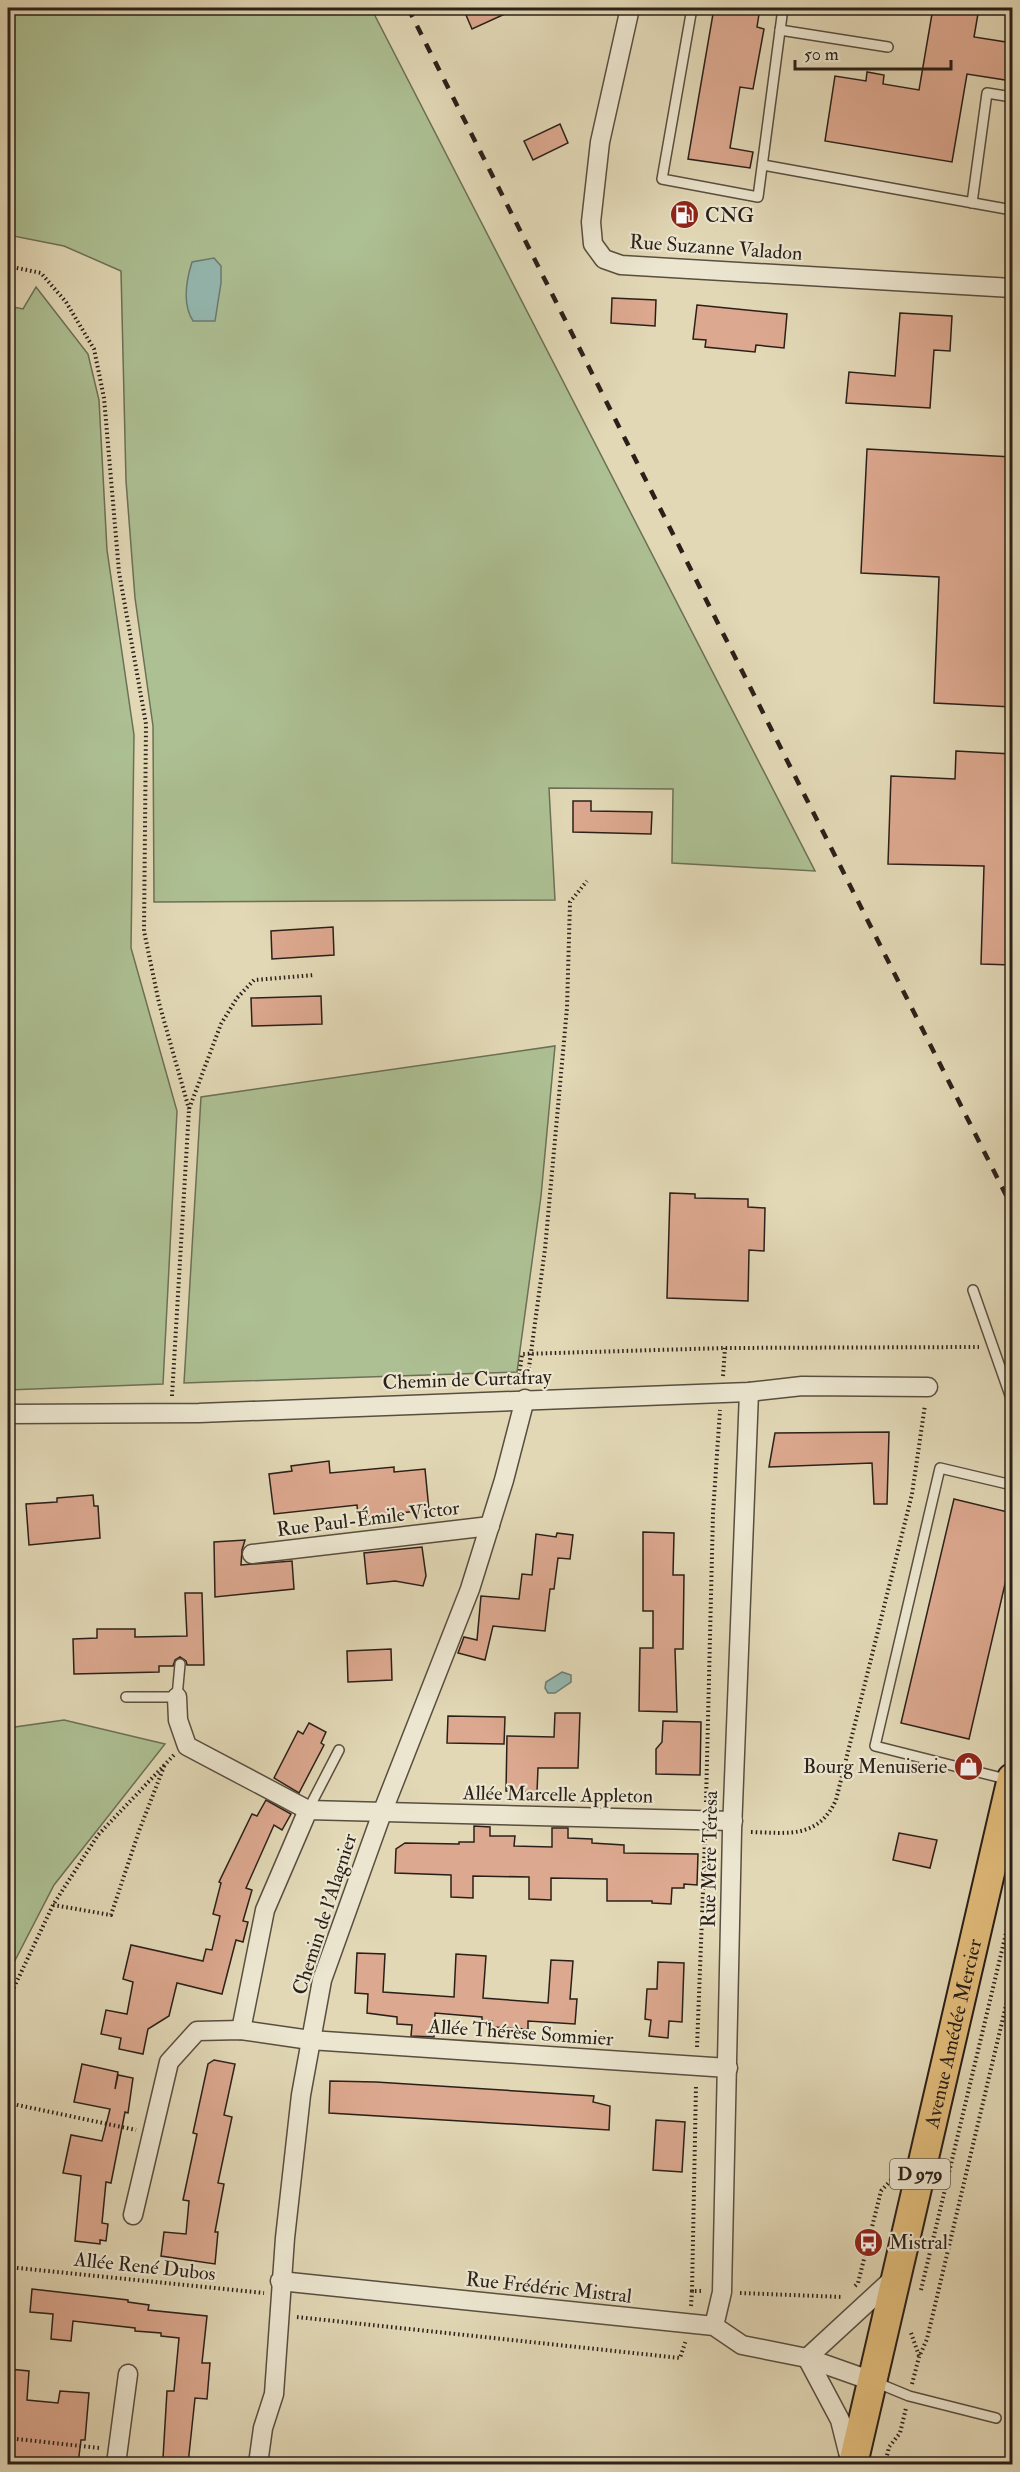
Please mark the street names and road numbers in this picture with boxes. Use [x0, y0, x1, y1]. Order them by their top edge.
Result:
street label: Rue Suzanne Valadon [629, 229, 803, 266]
street label: Chemin de Curtafray [382, 1364, 553, 1395]
street label: Rue Paul-Émile Victor [275, 1494, 462, 1542]
street label: Allée Marcelle Appleton [462, 1780, 653, 1810]
street label: Rue Mère Térèsa [696, 1790, 723, 1928]
street label: Chemin de l'Alagnier [287, 1830, 362, 1998]
street label: Avenue Amédée Mercier [919, 1936, 987, 2132]
street label: Allée Thérèse Sommier [427, 2013, 615, 2051]
road number: D 979 [890, 2159, 950, 2189]
street label: Allée René Dubos [72, 2247, 217, 2286]
street label: Rue Frédéric Mistral [465, 2266, 633, 2309]

